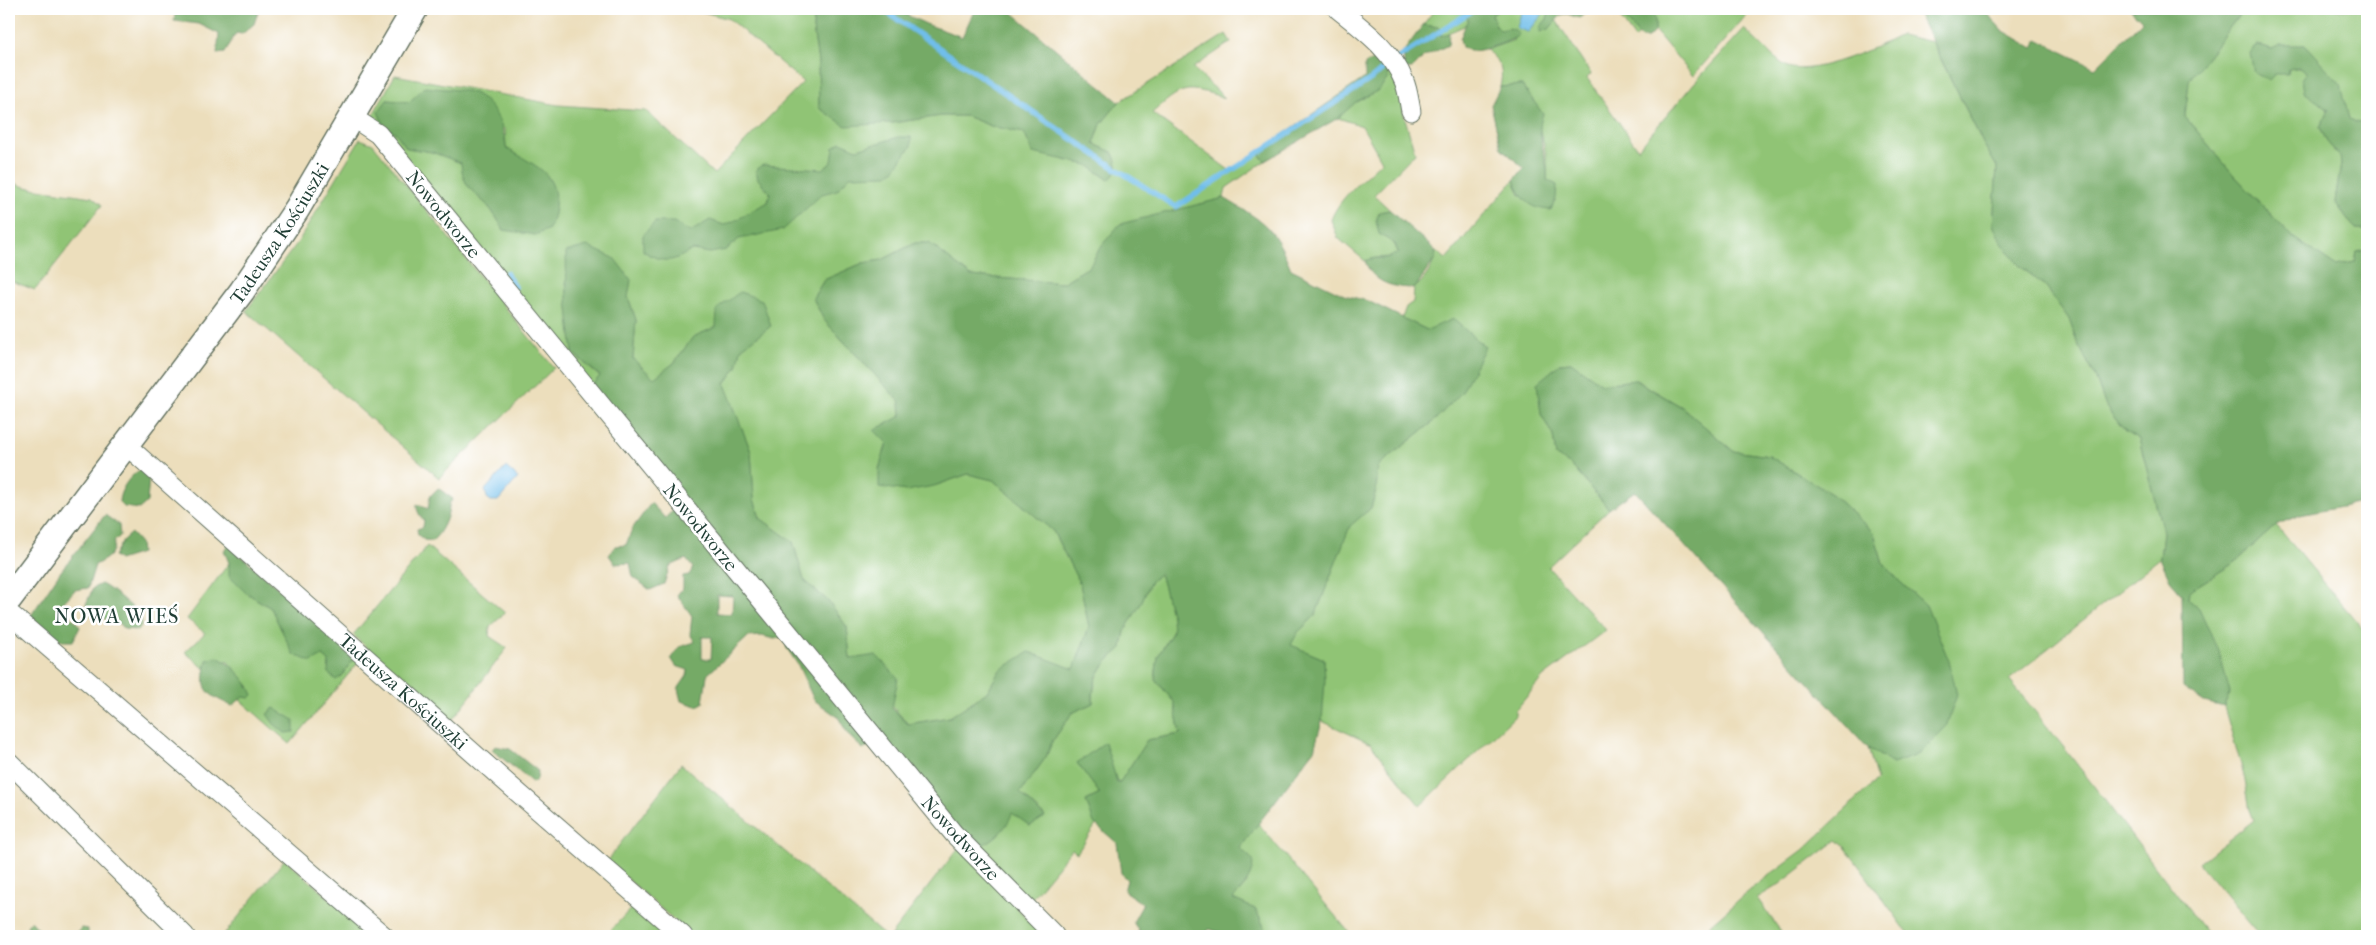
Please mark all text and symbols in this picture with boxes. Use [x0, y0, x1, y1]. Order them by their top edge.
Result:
street label: Tadeusza Kościuszki [226, 159, 334, 309]
street label: Nowodworze [401, 166, 485, 263]
street label: Nowodworze [658, 479, 742, 576]
district label: NOWA WIEŚ [55, 604, 179, 628]
street label: Tadeusza Kościuszki [334, 629, 472, 755]
street label: Nowodworze [917, 792, 1004, 885]

